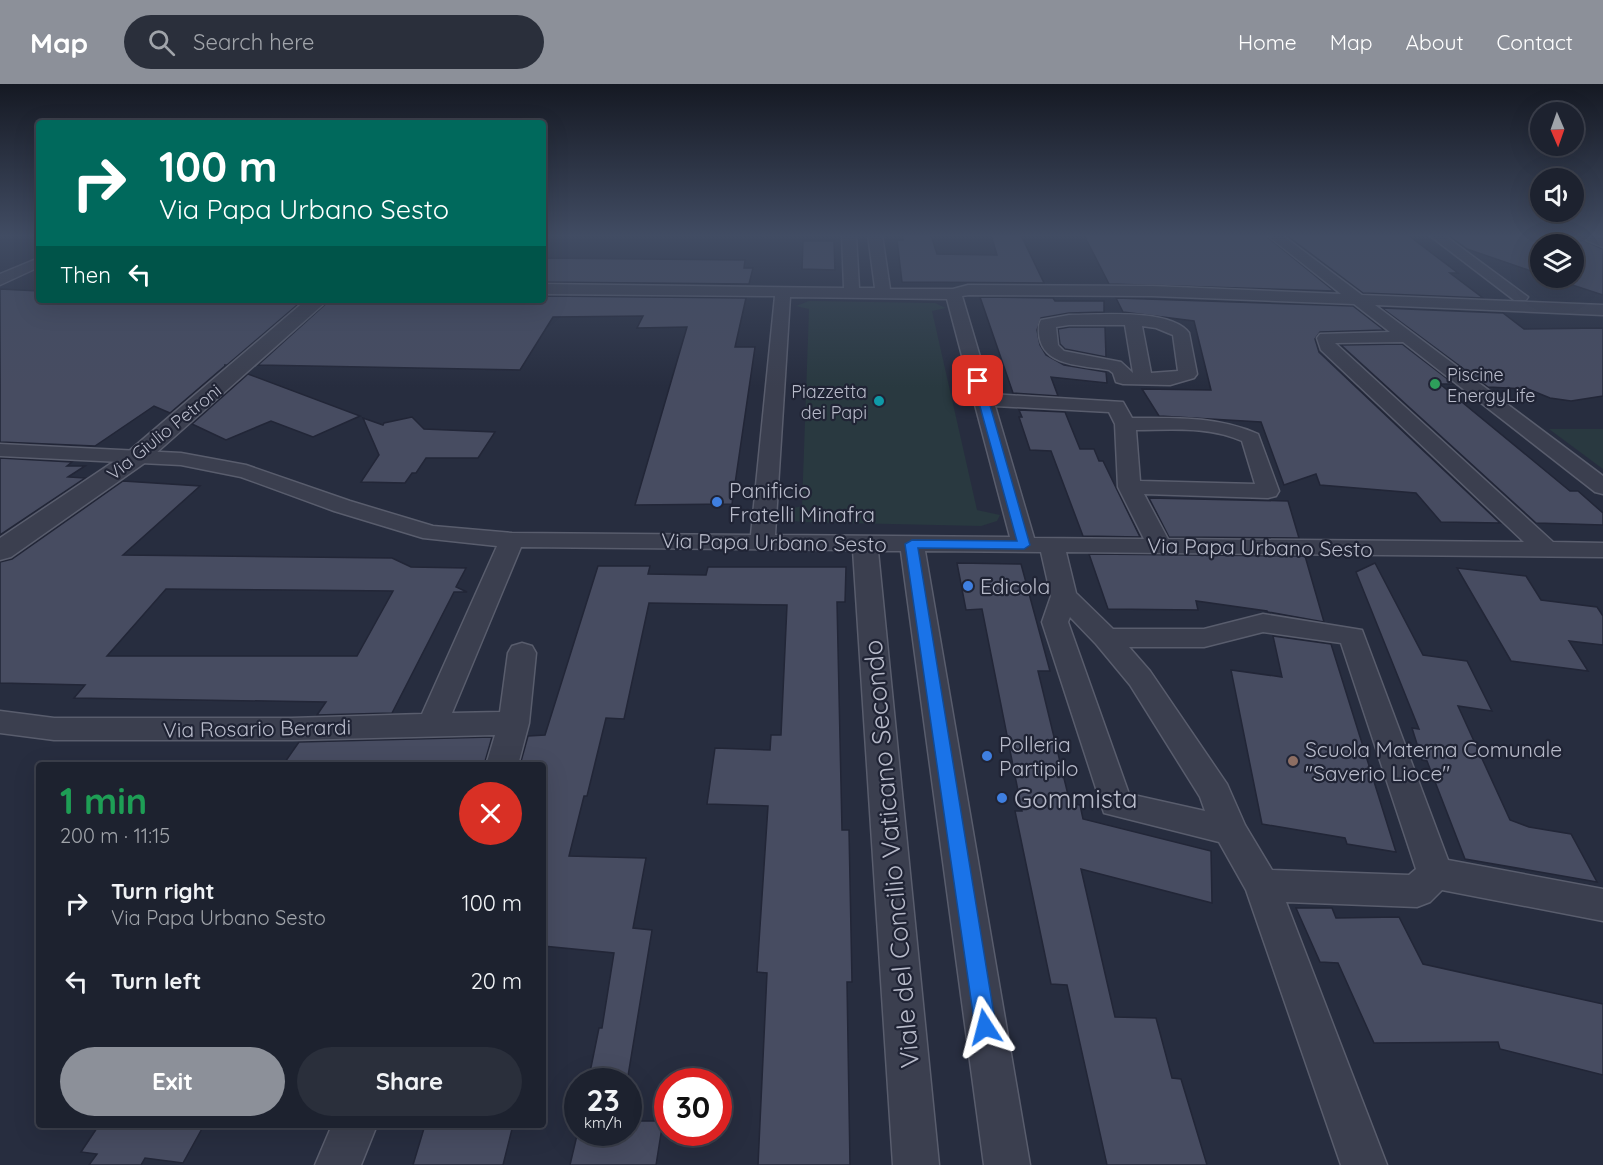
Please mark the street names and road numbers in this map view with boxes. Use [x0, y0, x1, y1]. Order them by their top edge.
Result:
street label: Via Giulio Petroni [102, 379, 226, 485]
street label: Via Papa Urbano Sesto [661, 527, 887, 557]
street label: Via Papa Urbano Sesto [1147, 532, 1373, 562]
street label: Viale del Concilio Vaticano Secondo [856, 638, 926, 1070]
street label: Via Rosario Berardi [163, 713, 351, 743]

